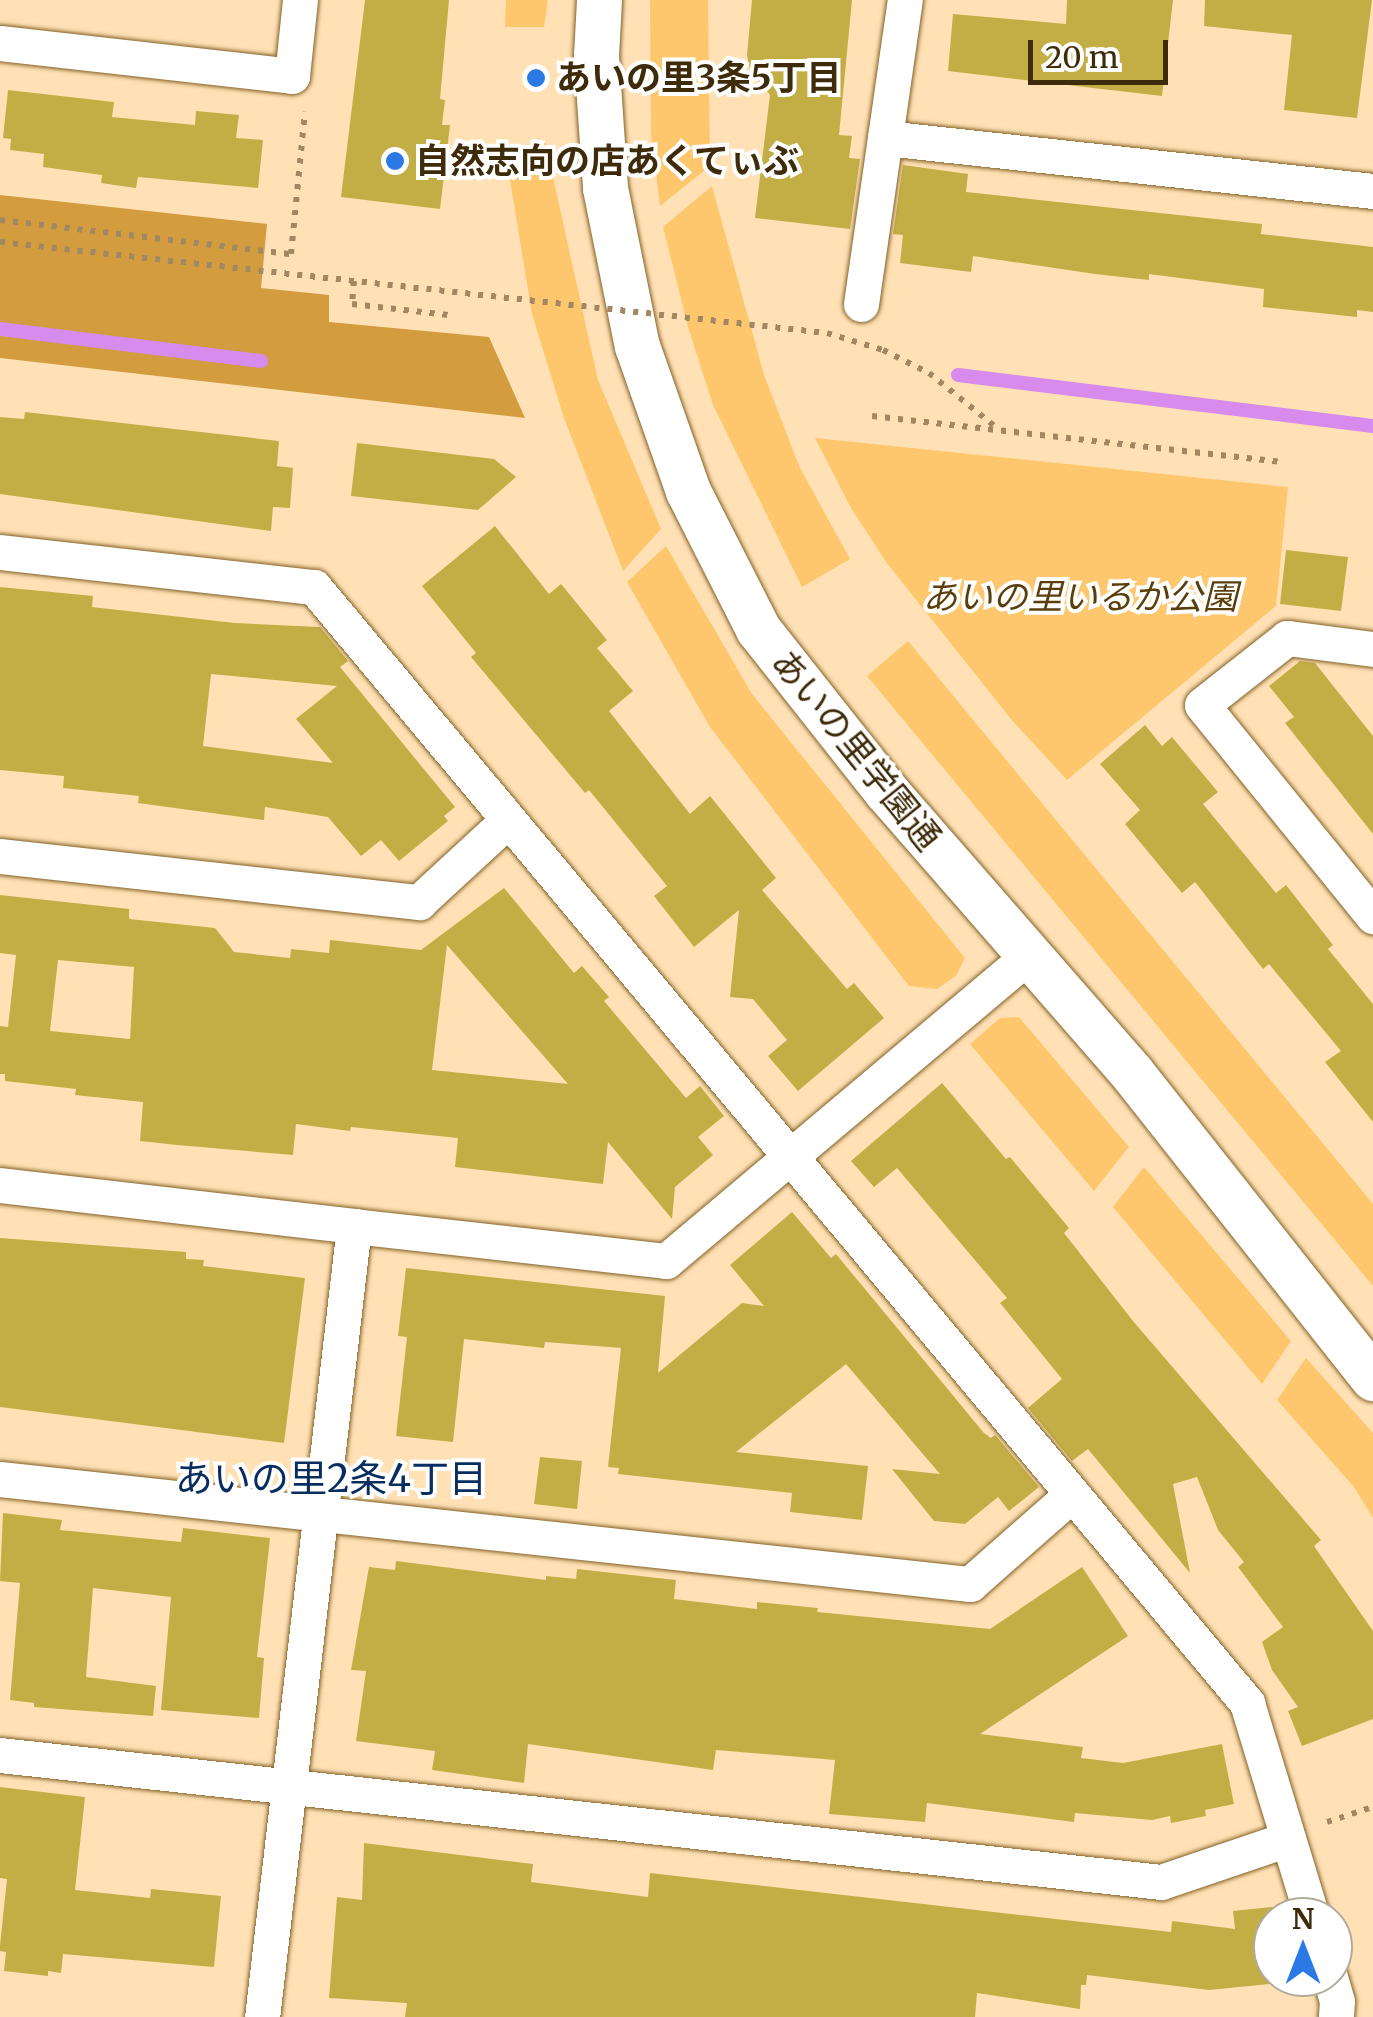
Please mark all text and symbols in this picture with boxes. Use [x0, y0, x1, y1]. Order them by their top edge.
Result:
scale bar [1033, 20, 1173, 82]
text: 20 m [1045, 38, 1118, 76]
place label: あいの里3条5丁目 [556, 57, 841, 99]
marker: あいの里3条5丁目 [525, 67, 547, 89]
place label: 自然志向の店あくてぃぶ [415, 140, 800, 182]
marker: 自然志向の店あくてぃぶ [384, 150, 406, 172]
park label: あいの里いるか公園 [923, 576, 1237, 618]
street label: あいの里学園通 [763, 642, 949, 858]
district label: あいの里2条4丁目 [175, 1456, 487, 1502]
north arrow [1253, 1897, 1353, 1997]
text: N [1292, 1901, 1314, 1937]

